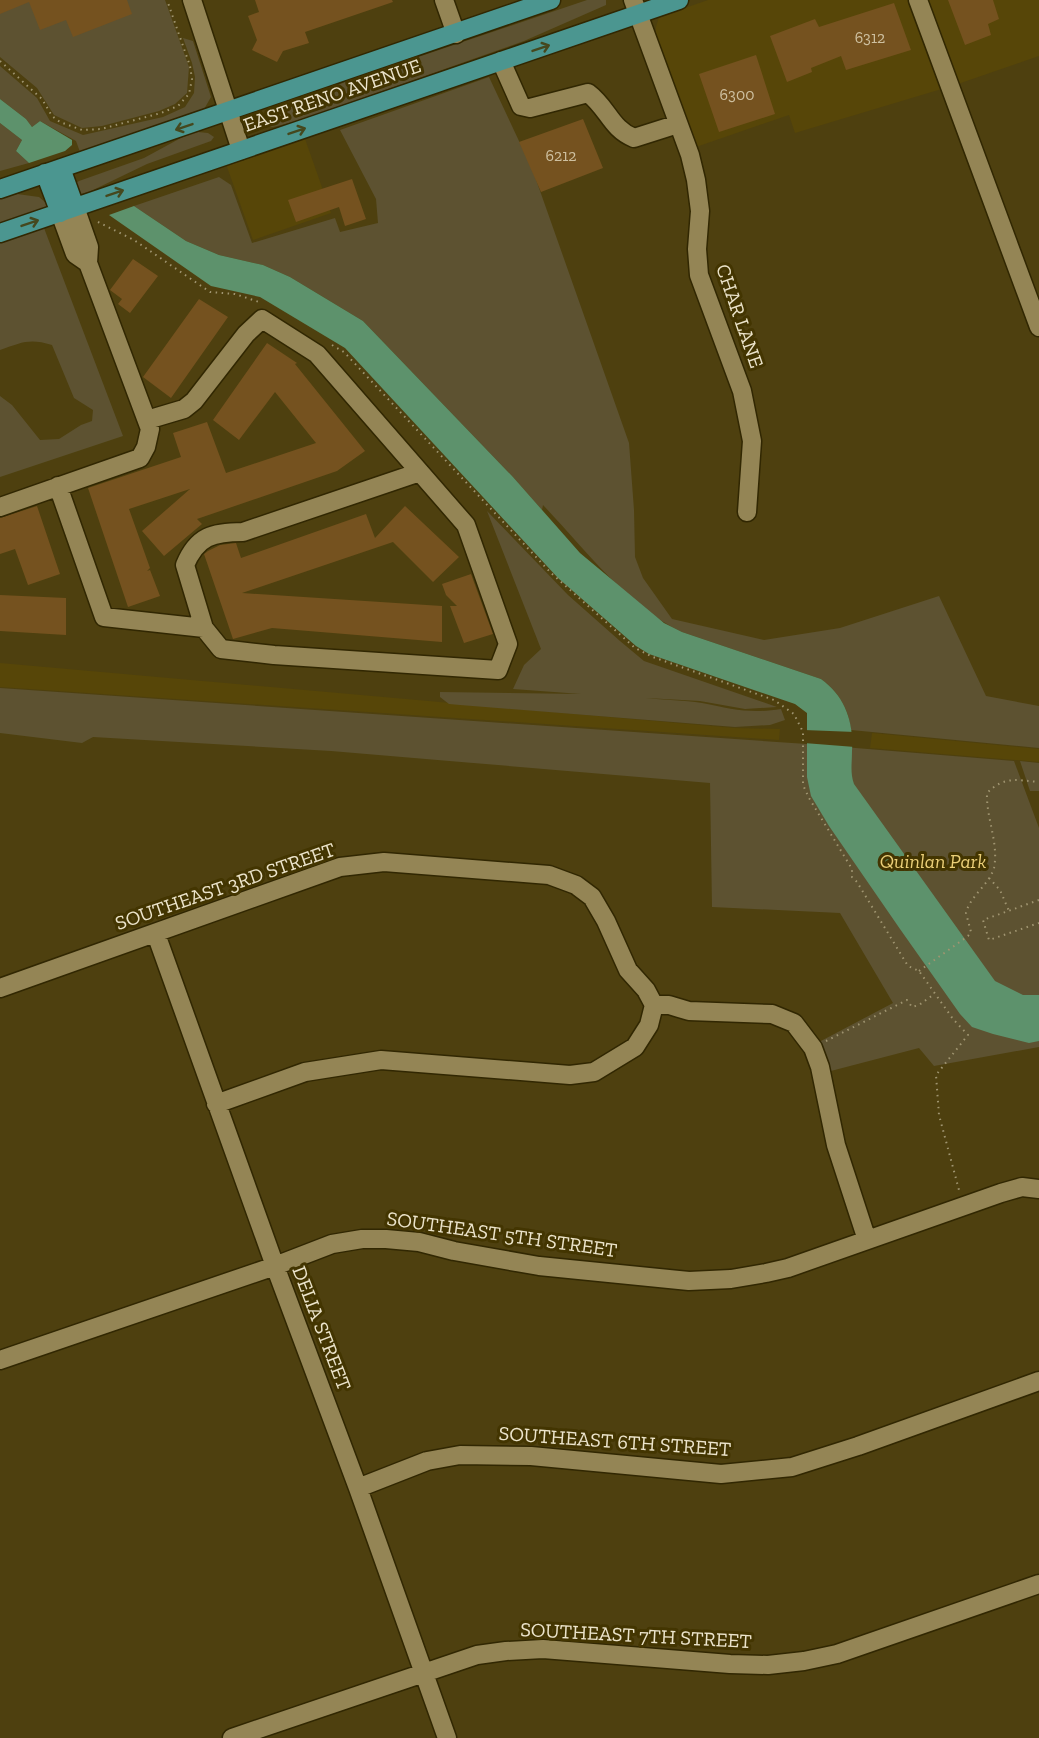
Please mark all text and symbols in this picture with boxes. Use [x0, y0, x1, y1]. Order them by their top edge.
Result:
house number: 6312 [855, 28, 885, 47]
one-way arrow [531, 41, 550, 52]
street label: EAST RENO AVENUE [240, 53, 424, 137]
house number: 6300 [720, 85, 754, 104]
one-way arrow [175, 122, 194, 133]
one-way arrow [287, 125, 306, 136]
house number: 6212 [545, 146, 577, 165]
one-way arrow [105, 187, 124, 198]
one-way arrow [20, 216, 39, 227]
street label: CHAR LANE [711, 261, 769, 371]
street label: SOUTHEAST 3RD STREET [112, 837, 338, 935]
park label: Quinlan Park [880, 849, 986, 873]
street label: SOUTHEAST 5TH STREET [385, 1206, 619, 1262]
street label: DELIA STREET [287, 1262, 357, 1394]
street label: SOUTHEAST 6TH STREET [498, 1421, 732, 1461]
street label: SOUTHEAST 7TH STREET [520, 1617, 752, 1653]

